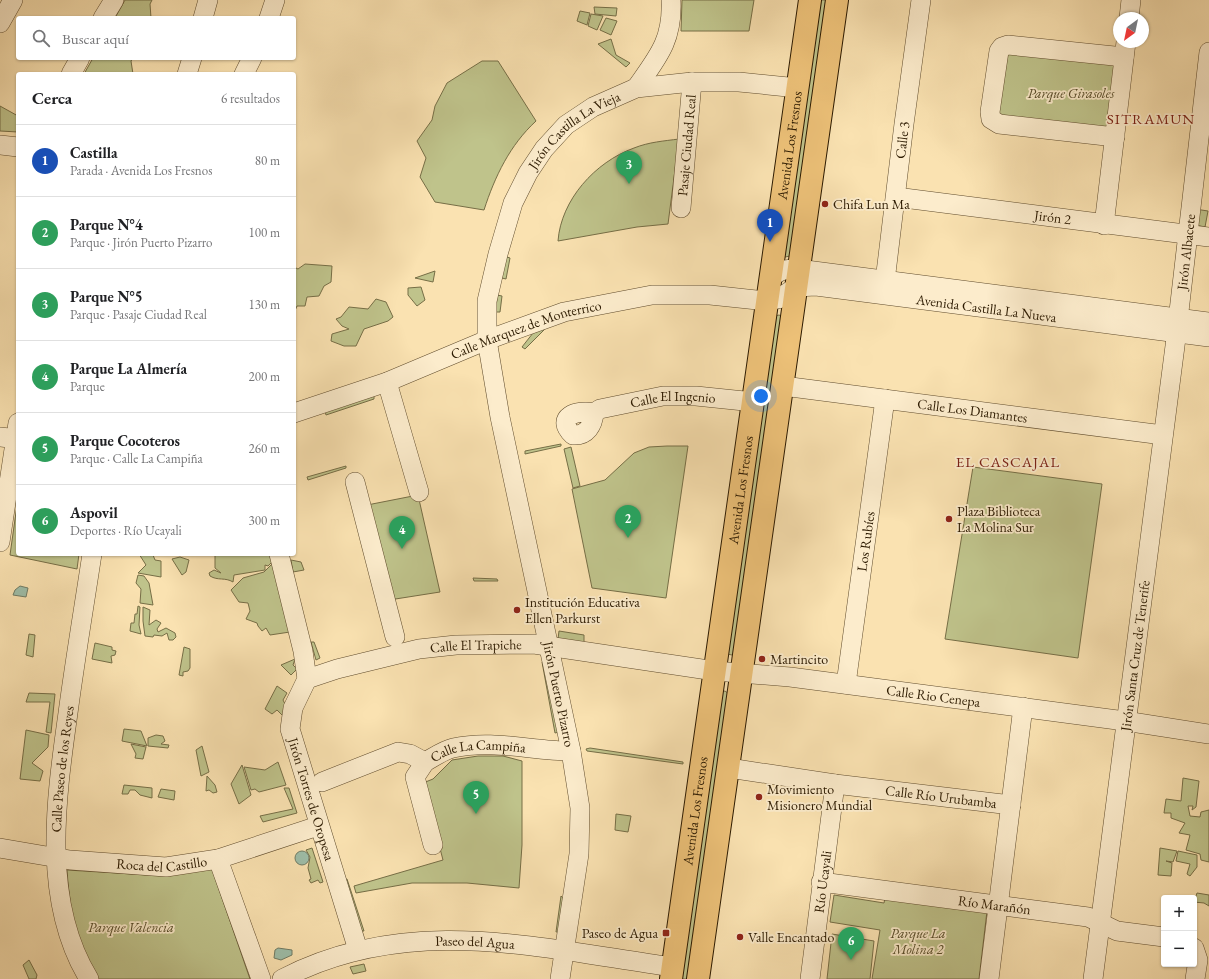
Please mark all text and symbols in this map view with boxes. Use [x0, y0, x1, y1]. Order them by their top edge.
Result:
north arrow [1113, 12, 1149, 48]
search box [16, 16, 296, 60]
icon: search [30, 27, 52, 49]
text: Buscar aquí [62, 29, 129, 48]
park label: Parque Girasoles [1028, 84, 1115, 103]
text: Cerca [32, 87, 72, 109]
street label: Jirón Castilla La Vieja [523, 87, 623, 174]
street label: Avenida Los Fresnos [773, 89, 806, 202]
text: 6 resultados [221, 90, 280, 107]
street label: Pasaje Ciudad Real [673, 93, 700, 197]
district label: SITRAMUN [1107, 109, 1195, 128]
street label: Calle 3 [891, 120, 913, 160]
text: Castilla [70, 143, 118, 162]
pin: 3 [616, 151, 642, 184]
text: 1 [42, 152, 48, 169]
text: 80 m [255, 152, 280, 169]
text: Parada · Avenida Los Fresnos [70, 162, 212, 179]
place label: Chifa Lun Ma [833, 195, 910, 213]
marker: Chifa Lun Ma [820, 199, 830, 209]
street label: Jirón 2 [1032, 206, 1072, 228]
pin: 1 [757, 209, 783, 242]
street label: Jirón Albacete [1172, 212, 1199, 292]
text: Parque N°4 [70, 215, 143, 234]
text: 2 [42, 224, 48, 241]
text: 100 m [249, 224, 280, 241]
text: Parque · Jirón Puerto Pizarro [70, 234, 213, 251]
text: Parque N°5 [70, 287, 143, 306]
street label: Avenida Castilla La Nueva [914, 290, 1058, 326]
text: 3 [42, 296, 48, 313]
text: 130 m [249, 296, 280, 313]
street label: Calle Marquez de Monterrico [448, 296, 603, 363]
text: Parque · Pasaje Ciudad Real [70, 306, 207, 323]
text: Parque La Almería [70, 359, 187, 378]
text: 4 [42, 368, 48, 385]
text: 200 m [249, 368, 280, 385]
text: Parque [70, 378, 105, 395]
your location [751, 386, 771, 406]
street label: Calle El Ingenio [628, 387, 717, 412]
street label: Calle Los Diamantes [916, 394, 1029, 427]
text: Parque Cocoteros [70, 431, 180, 450]
street label: Avenida Los Fresnos [724, 434, 757, 546]
text: 5 [42, 440, 48, 457]
text: 260 m [249, 440, 280, 457]
text: Parque · Calle La Campiña [70, 450, 203, 467]
district label: EL CASCAJAL [956, 452, 1060, 471]
place label: Plaza Biblioteca La Molina Sur [957, 502, 1041, 536]
text: Aspovil [70, 503, 118, 522]
pin: 2 [615, 505, 641, 538]
street label: Los Rubíes [853, 510, 879, 573]
text: 6 [42, 512, 48, 529]
text: 300 m [249, 512, 280, 529]
marker: Plaza Biblioteca La Molina Sur [944, 514, 954, 524]
pin: 4 [389, 516, 415, 549]
text: Deportes · Río Ucayali [70, 522, 182, 539]
street label: Jirón Santa Cruz de Tenerife [1116, 579, 1154, 733]
place label: Institución Educativa Ellen Parkurst [525, 593, 640, 627]
marker: Institución Educativa Ellen Parkurst [512, 605, 522, 615]
street label: Calle El Trapiche [429, 635, 522, 657]
street label: Jirón Puerto Pizarro [539, 638, 579, 749]
place label: Martincito [770, 650, 828, 668]
marker: Martincito [757, 654, 767, 664]
street label: Calle Rio Cenepa [885, 681, 982, 711]
street label: Calle Paseo de los Reyes [47, 704, 78, 833]
street label: Jirón Torres de Oropesa [284, 735, 339, 863]
street label: Calle La Campiña [427, 736, 527, 766]
street label: Avenida Los Fresnos [678, 755, 712, 867]
place label: Movimiento Misionero Mundial [767, 780, 873, 814]
pin: 5 [463, 781, 489, 814]
street label: Calle Río Urubamba [884, 781, 998, 812]
marker: Movimiento Misionero Mundial [754, 792, 764, 802]
street label: Río Ucayali [810, 849, 835, 914]
street label: Roca del Castillo [116, 852, 208, 876]
street label: Río Marañón [957, 891, 1033, 918]
map controls [1161, 895, 1197, 967]
button: + [1161, 895, 1197, 931]
park label: Parque Valencia [88, 918, 174, 937]
place label: Paseo de Agua [582, 924, 658, 942]
park label: Parque La Molina 2 [890, 924, 946, 958]
pin: 6 [838, 927, 864, 960]
marker: Paseo de Agua [661, 928, 671, 938]
place label: Valle Encantado [748, 928, 834, 946]
button: − [1161, 931, 1197, 967]
street label: Paseo del Agua [435, 932, 516, 953]
marker: Valle Encantado [735, 932, 745, 942]

